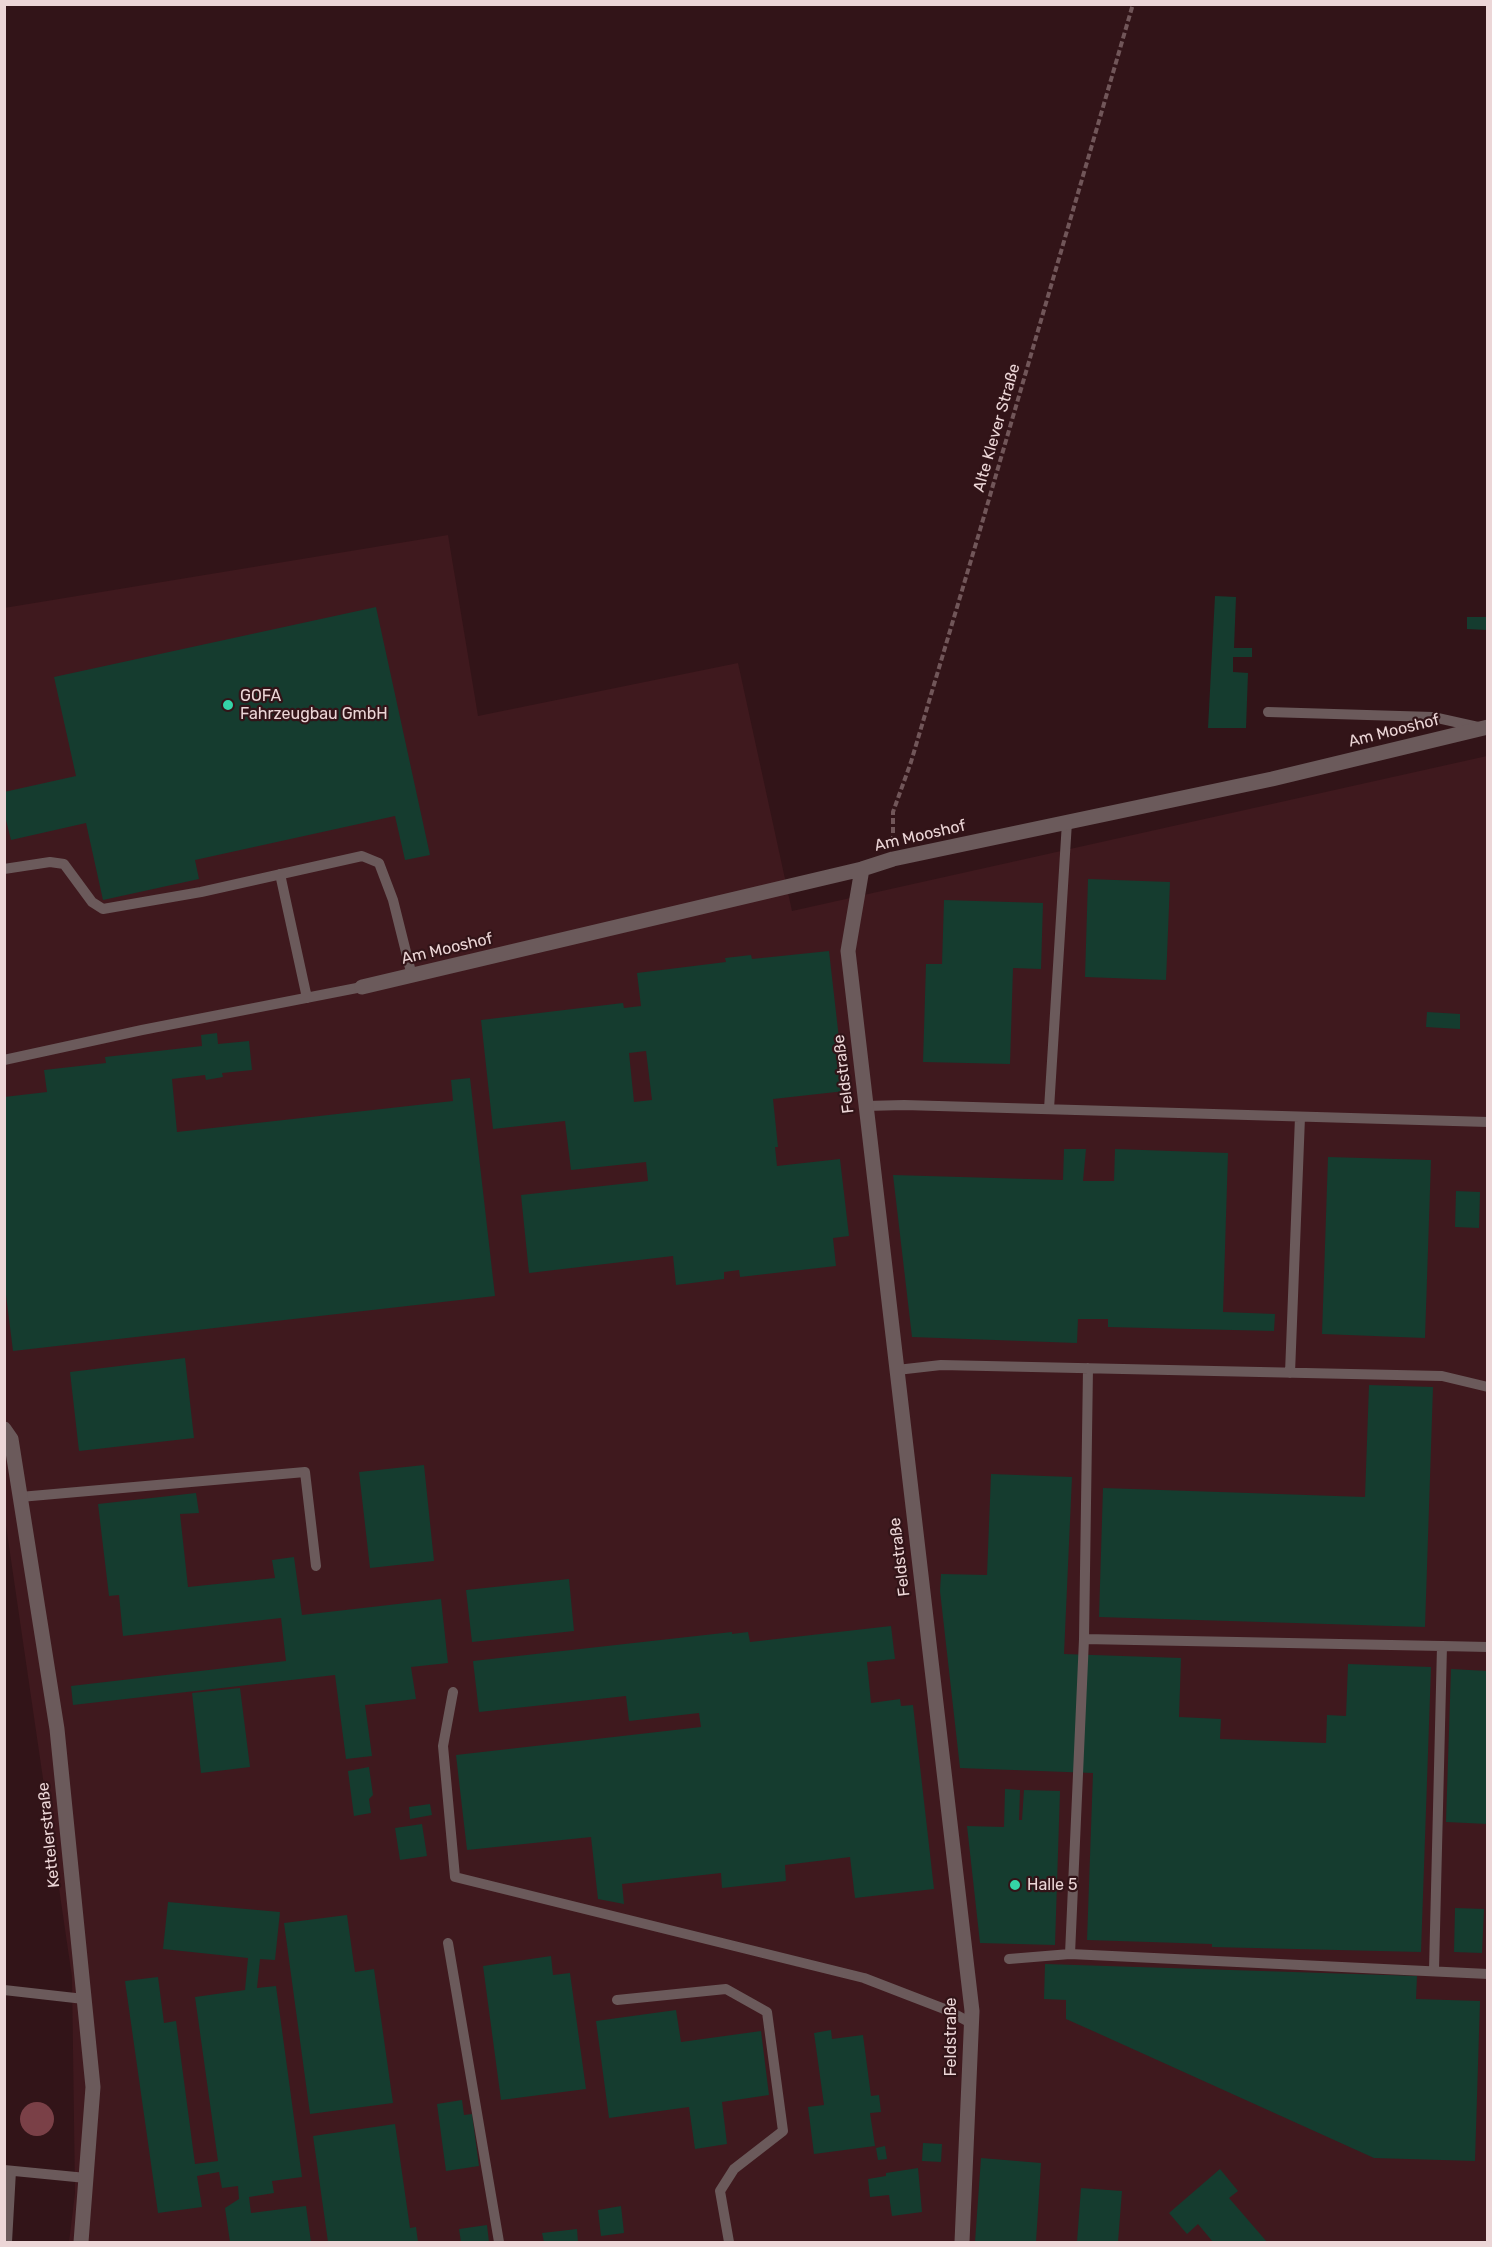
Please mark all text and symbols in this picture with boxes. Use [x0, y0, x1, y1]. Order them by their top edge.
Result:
street label: Alte Klever Straße [969, 362, 1025, 494]
place label: GOFA Fahrzeugbau GmbH [240, 686, 388, 724]
marker: GOFA Fahrzeugbau GmbH [221, 698, 235, 712]
street label: Am Mooshof [1347, 710, 1441, 752]
street label: Am Mooshof [872, 816, 968, 856]
street label: Am Mooshof [399, 929, 495, 969]
street label: Feldstraße [830, 1034, 858, 1114]
street label: Feldstraße [886, 1517, 914, 1597]
street label: Kettelerstraße [34, 1781, 64, 1889]
place label: Halle 5 [1027, 1875, 1077, 1895]
marker: Halle 5 [1008, 1878, 1022, 1892]
street label: Feldstraße [941, 1997, 961, 2077]

